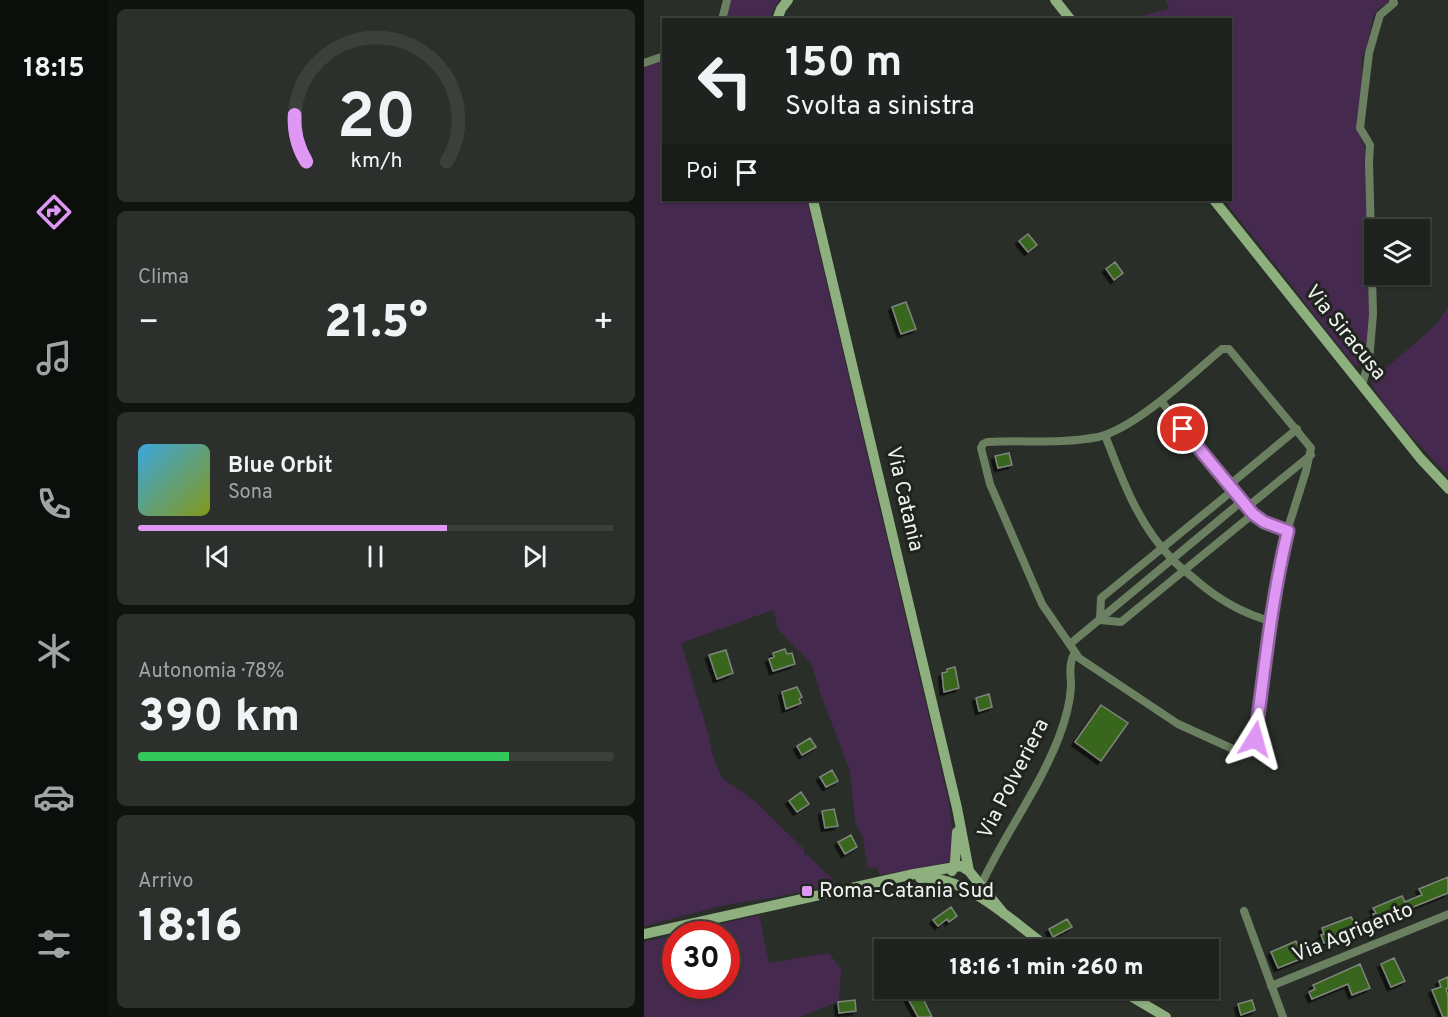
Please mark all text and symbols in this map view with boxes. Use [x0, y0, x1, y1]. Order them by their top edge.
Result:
text: 150 m [785, 38, 902, 91]
icon: left [686, 42, 764, 120]
text: 18:15 [23, 52, 85, 86]
text: 20 [336, 81, 416, 160]
text: Svolta a sinistra [785, 90, 975, 124]
text: km/h [350, 149, 402, 176]
icon: arrive [730, 156, 763, 189]
text: Poi [686, 159, 718, 186]
icon: directions [33, 191, 75, 233]
map controls [1364, 219, 1430, 285]
button: layers [1364, 219, 1430, 285]
text: Clima [138, 265, 189, 291]
street label: Via Siracusa [1298, 280, 1392, 386]
text: 21.5° [324, 296, 428, 353]
text: − [138, 303, 159, 345]
text: + [593, 303, 614, 345]
icon: music [33, 337, 75, 379]
pin [1157, 403, 1208, 454]
icon: arrive [1166, 412, 1199, 445]
street label: Via Catania [879, 444, 929, 554]
text: Blue Orbit [228, 453, 333, 480]
text: Sona [228, 480, 273, 506]
icon: phone [33, 483, 75, 525]
icon: previous [201, 540, 234, 573]
icon: pause [359, 540, 392, 573]
icon: next [518, 540, 551, 573]
icon: climate [33, 630, 75, 672]
text: Autonomia · 78% [138, 659, 284, 685]
text: 390 km [138, 690, 300, 747]
position arrow [1223, 707, 1287, 771]
street label: Via Polveriera [972, 714, 1056, 844]
icon: car [33, 776, 75, 818]
text: Arrivo [138, 869, 193, 895]
place label: Roma-Catania Sud [819, 878, 994, 905]
marker: Roma-Catania Sud [800, 884, 814, 898]
street label: Via Agrigento [1289, 897, 1417, 969]
text: 18:16 [138, 900, 243, 957]
speed limit sign: 30 [662, 921, 740, 999]
icon: filters [33, 923, 75, 965]
text: 18:16 · 1 min · 260 m [949, 955, 1144, 982]

